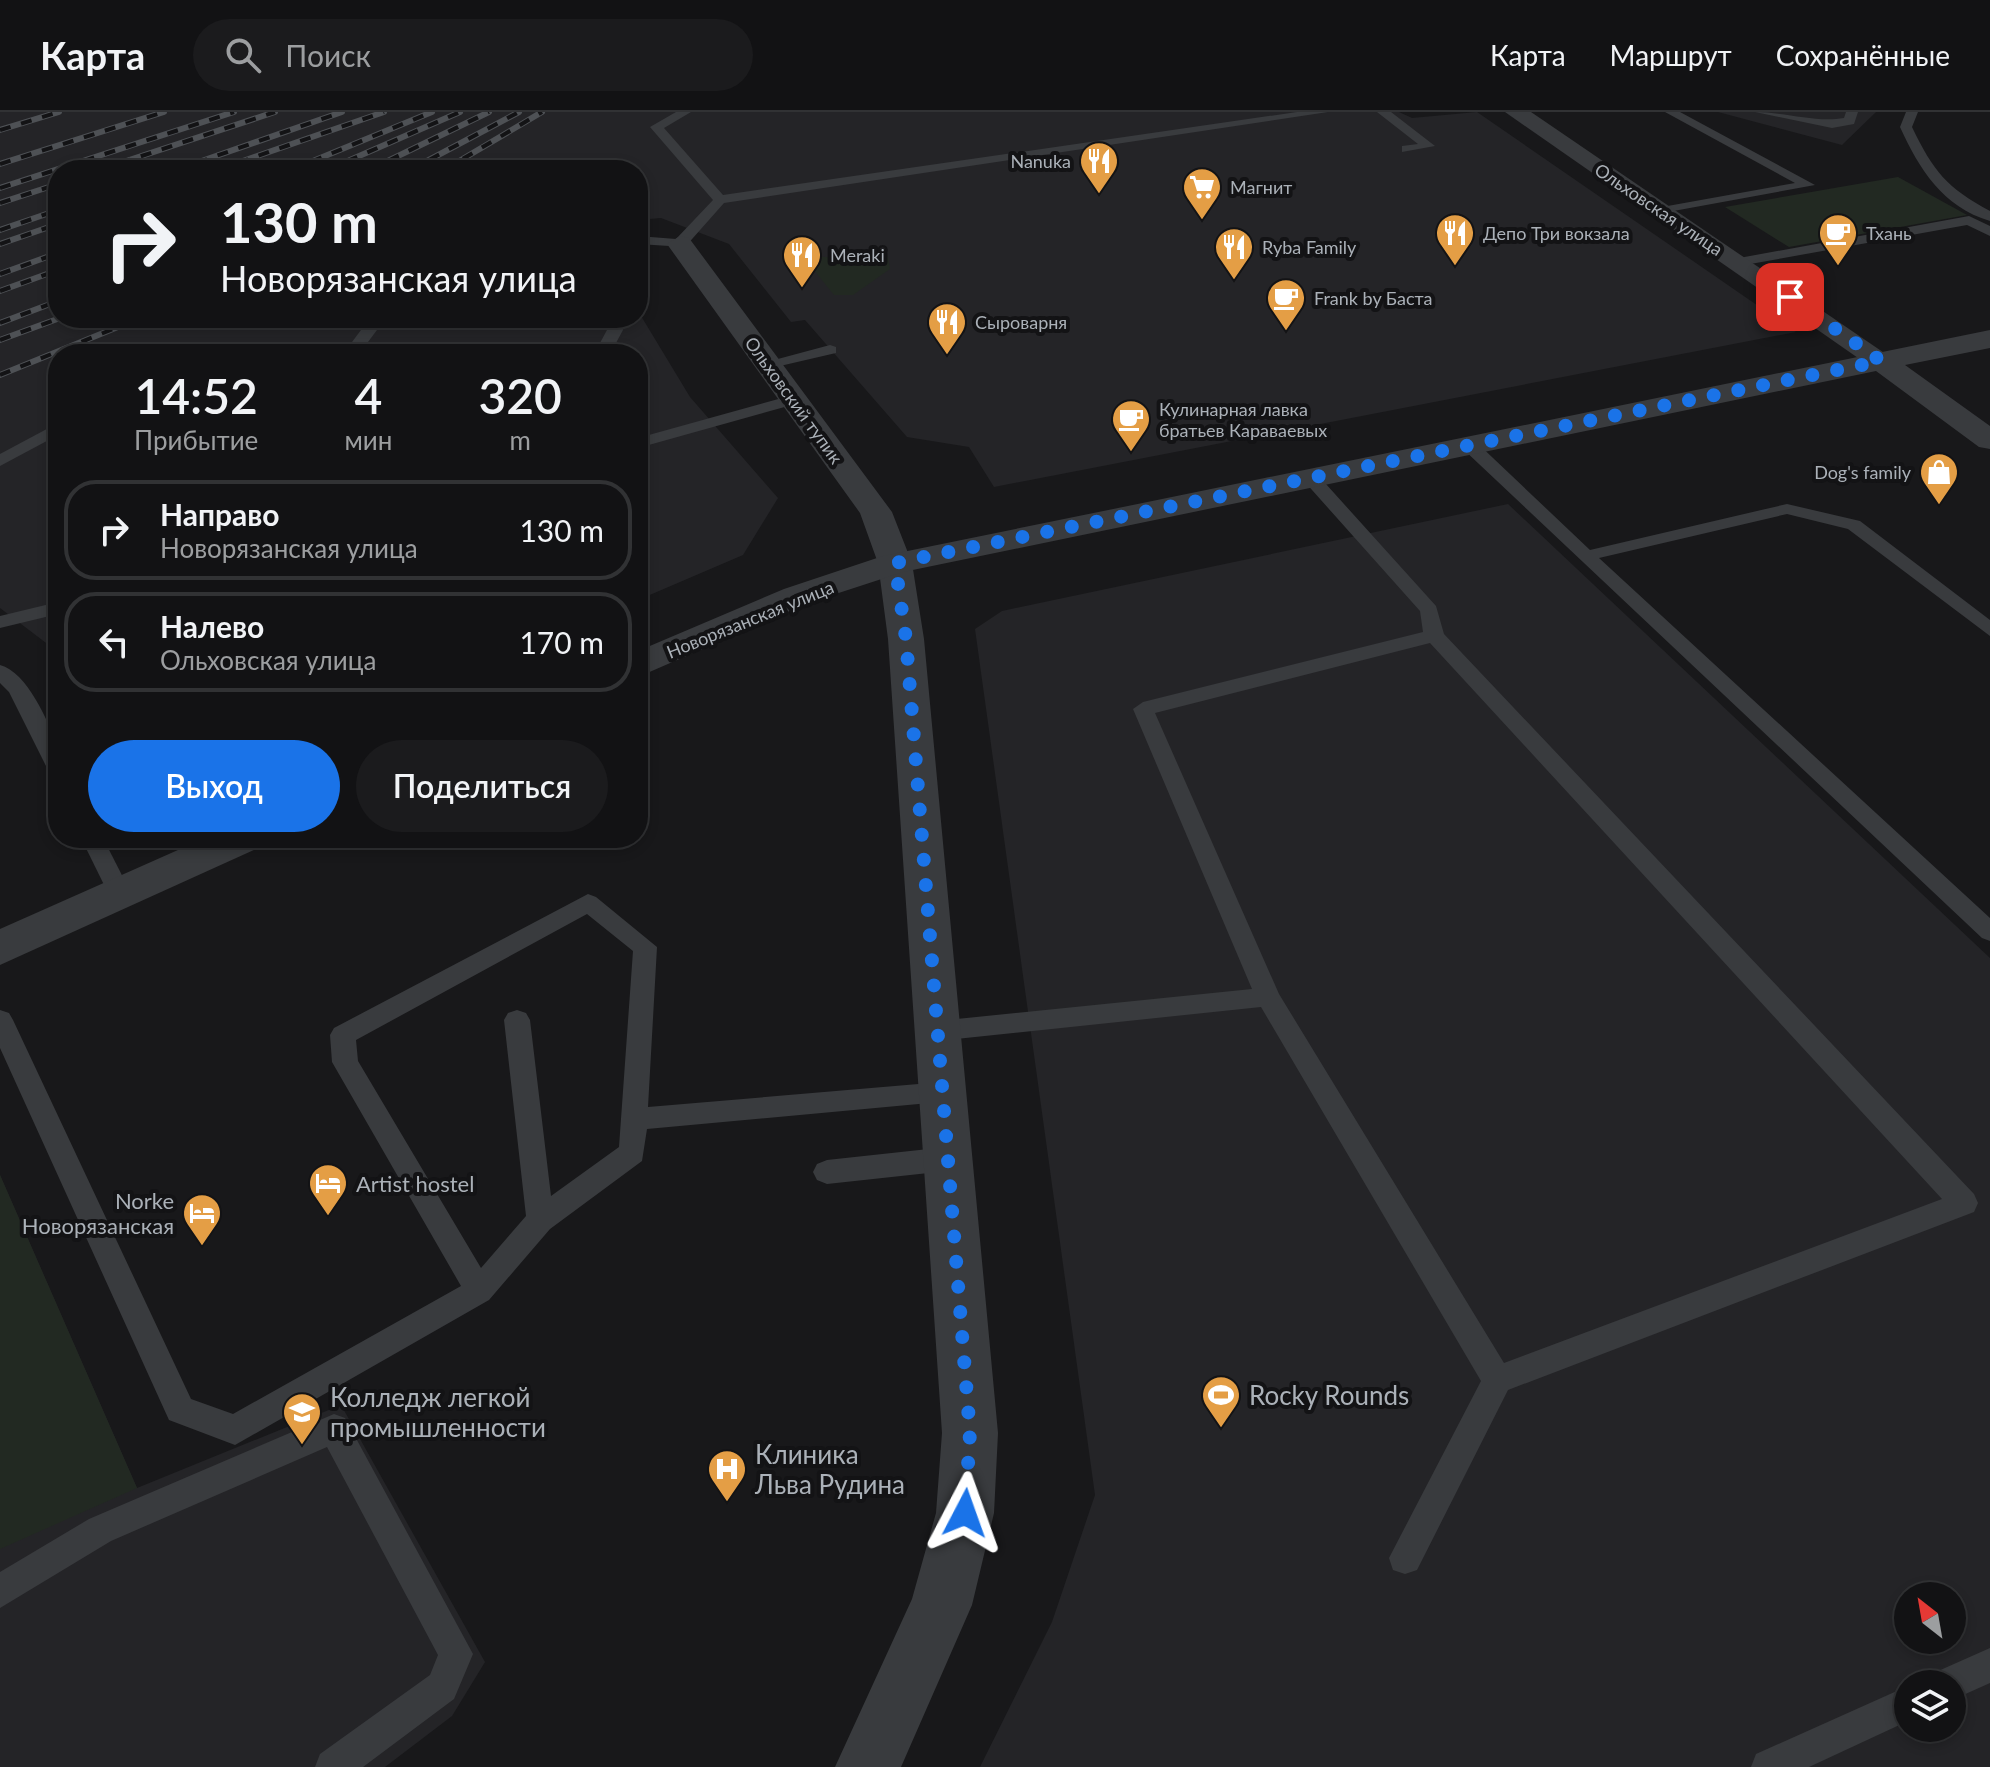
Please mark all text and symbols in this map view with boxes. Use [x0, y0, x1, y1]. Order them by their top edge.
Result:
search box [193, 19, 753, 91]
text: Карта [40, 32, 145, 78]
icon: search [221, 33, 265, 77]
text: Поиск [285, 37, 371, 73]
text: Карта [1490, 38, 1566, 72]
text: Маршрут [1610, 38, 1732, 72]
text: Сохранённые [1776, 38, 1950, 72]
restaurant icon: Nanuka [1078, 140, 1120, 195]
place label: Nanuka [1010, 150, 1071, 172]
street label: Ольховская улица [1591, 158, 1727, 260]
supermarket icon: Магнит [1181, 166, 1223, 221]
place label: Магнит [1230, 176, 1292, 198]
text: 130 m [220, 188, 378, 255]
icon: right [88, 192, 192, 296]
restaurant icon: Депо Три вокзала [1434, 212, 1476, 267]
cafe icon: Тхань [1817, 212, 1859, 267]
place label: Депо Три вокзала [1483, 222, 1630, 244]
place label: Тхань [1866, 222, 1912, 244]
restaurant icon: Ryba Family [1213, 226, 1255, 281]
restaurant icon: Meraki [781, 234, 823, 289]
place label: Ryba Family [1262, 236, 1357, 258]
place label: Meraki [830, 244, 885, 266]
text: Новорязанская улица [220, 256, 577, 300]
pin [1756, 263, 1824, 331]
icon: arrive [1768, 275, 1812, 319]
cafe icon: Frank by Баста [1265, 277, 1307, 332]
place label: Frank by Баста [1314, 287, 1432, 309]
restaurant icon: Сыроварня [926, 301, 968, 356]
place label: Сыроварня [975, 311, 1067, 333]
street label: Ольховский тупик [741, 332, 848, 468]
text: 14:52 [134, 367, 258, 424]
text: 4 [354, 367, 382, 424]
text: 320 [478, 367, 562, 424]
cafe icon: Кулинарная лавка братьев Караваевых [1110, 398, 1152, 453]
place label: Кулинарная лавка братьев Караваевых [1159, 398, 1327, 441]
text: Прибытие [134, 424, 258, 456]
text: мин [344, 424, 392, 456]
text: m [509, 424, 531, 456]
shop icon: Dog's family [1918, 451, 1960, 506]
place label: Dog's family [1814, 461, 1912, 483]
text: Направо [160, 496, 280, 532]
icon: right [92, 508, 136, 552]
text: 130 m [519, 512, 604, 548]
text: Новорязанская улица [160, 532, 418, 564]
street label: Новорязанская улица [663, 575, 837, 663]
text: Налево [160, 608, 264, 644]
icon: left [92, 620, 136, 664]
text: 170 m [519, 624, 604, 660]
text: Ольховская улица [160, 644, 376, 676]
button: Выход [88, 740, 340, 832]
button: Поделиться [356, 740, 608, 832]
hotel icon: Artist hostel [307, 1162, 349, 1217]
place label: Artist hostel [356, 1170, 474, 1197]
place label: Norke Новорязанская [22, 1187, 174, 1239]
hotel icon: Norke Новорязанская [181, 1192, 223, 1247]
sports icon: Rocky Rounds [1200, 1374, 1242, 1429]
place label: Rocky Rounds [1249, 1379, 1409, 1411]
place label: Колледж легкой промышленности [330, 1381, 546, 1443]
school or university icon: Колледж легкой промышленности [281, 1391, 323, 1446]
place label: Клиника Льва Рудина [754, 1438, 905, 1500]
hospital icon: Клиника Льва Рудина [706, 1448, 748, 1503]
position arrow [923, 1471, 1007, 1555]
north arrow [1894, 1582, 1966, 1654]
map controls [1894, 1582, 1966, 1742]
button: layers [1894, 1670, 1966, 1742]

